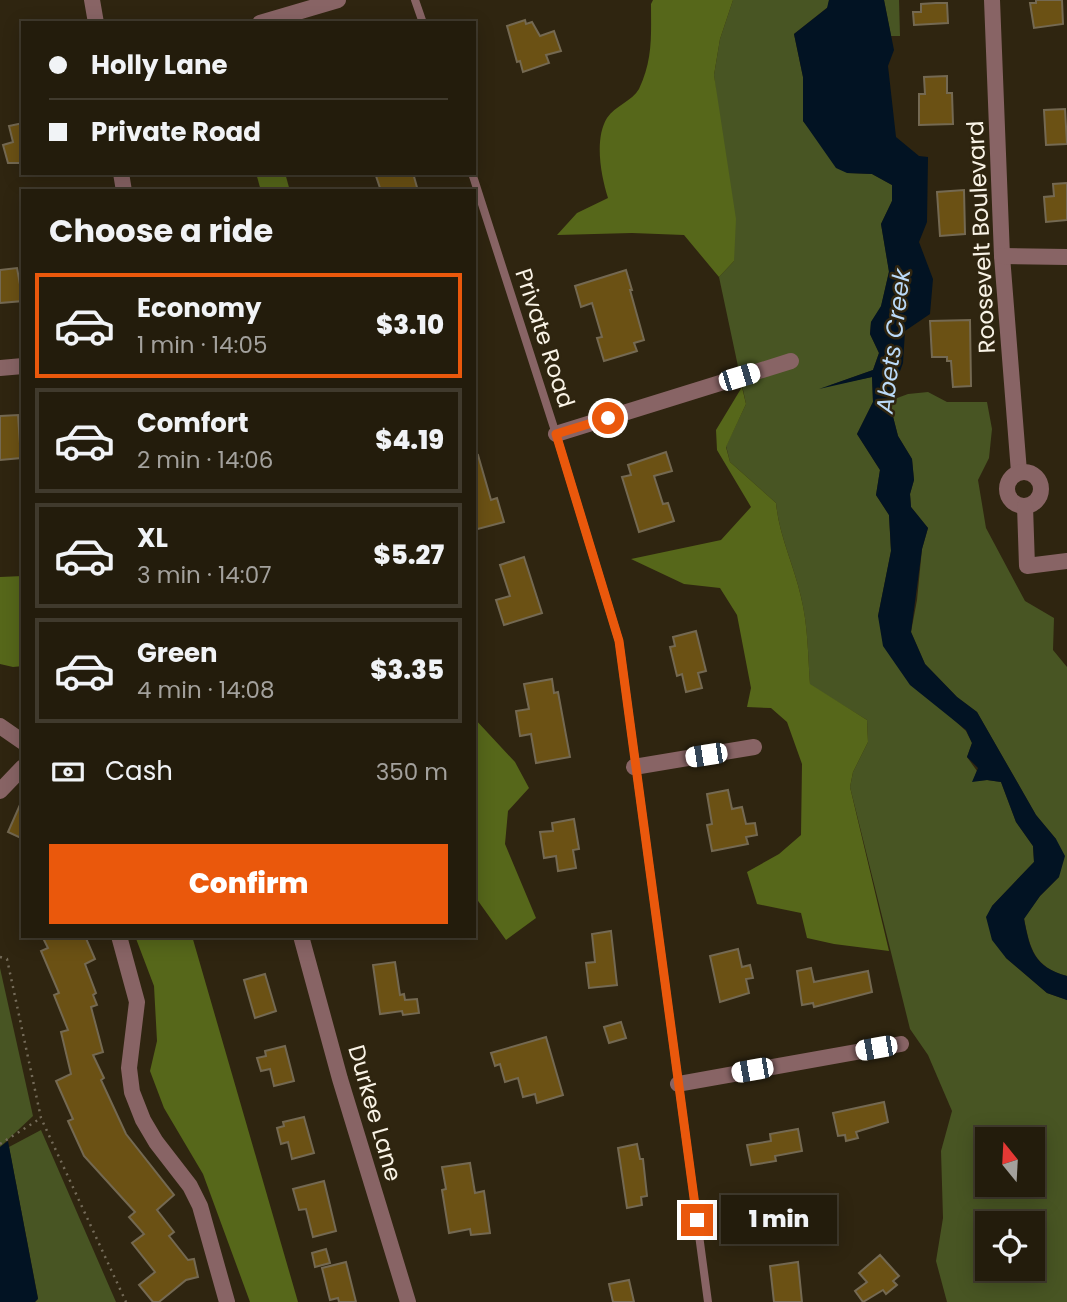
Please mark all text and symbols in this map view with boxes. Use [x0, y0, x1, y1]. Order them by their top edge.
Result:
text: Holly Lane [91, 47, 227, 83]
text: Private Road [91, 114, 261, 150]
street label: Roosevelt Boulevard [959, 120, 1003, 354]
text: Choose a ride [49, 208, 273, 253]
street label: Private Road [507, 264, 583, 412]
water label: Abets Creek [868, 265, 918, 416]
text: Economy [137, 290, 261, 326]
icon: car [53, 294, 116, 357]
text: $3.10 [376, 307, 444, 343]
text: 1 min · 14:05 [137, 329, 267, 361]
car [716, 361, 763, 393]
route start [592, 402, 624, 434]
text: Comfort [137, 405, 249, 441]
icon: car [53, 409, 116, 472]
text: $4.19 [375, 422, 444, 458]
text: 2 min · 14:06 [137, 444, 273, 476]
text: XL [137, 520, 168, 556]
icon: car [53, 524, 116, 587]
text: $5.27 [374, 537, 444, 573]
text: 3 min · 14:07 [137, 559, 272, 591]
text: Green [137, 635, 218, 671]
icon: car [53, 639, 116, 702]
text: $3.35 [370, 652, 444, 688]
text: 4 min · 14:08 [137, 674, 275, 706]
car [684, 741, 729, 769]
icon: cash [49, 753, 87, 791]
text: Cash [105, 753, 173, 789]
text: 350 m [376, 756, 448, 788]
button: Confirm [49, 844, 448, 924]
car [854, 1034, 899, 1062]
street label: Durkee Lane [340, 1041, 410, 1185]
car [730, 1056, 775, 1084]
north arrow [975, 1127, 1045, 1197]
map controls [975, 1127, 1045, 1281]
callout: 1 min [722, 1196, 837, 1244]
text: 1 min [749, 1203, 809, 1235]
route end [681, 1204, 713, 1236]
button: locate [975, 1211, 1045, 1281]

